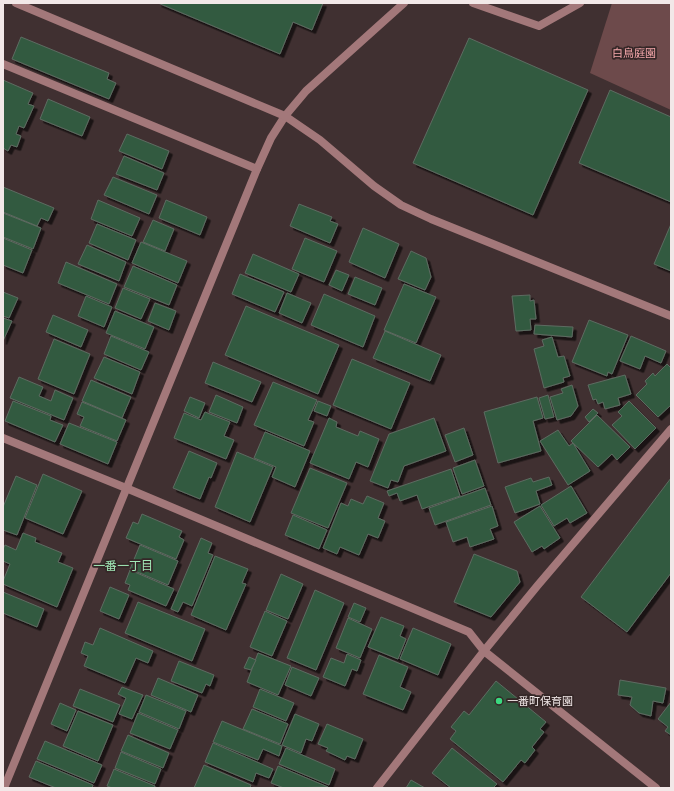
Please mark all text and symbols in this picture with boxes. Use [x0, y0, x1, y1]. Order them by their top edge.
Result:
park label: 白鳥庭園 [612, 47, 656, 60]
district label: 一番一丁目 [93, 559, 153, 574]
place label: 一番町保育園 [507, 695, 573, 708]
marker: 一番町保育園 [494, 696, 504, 706]

